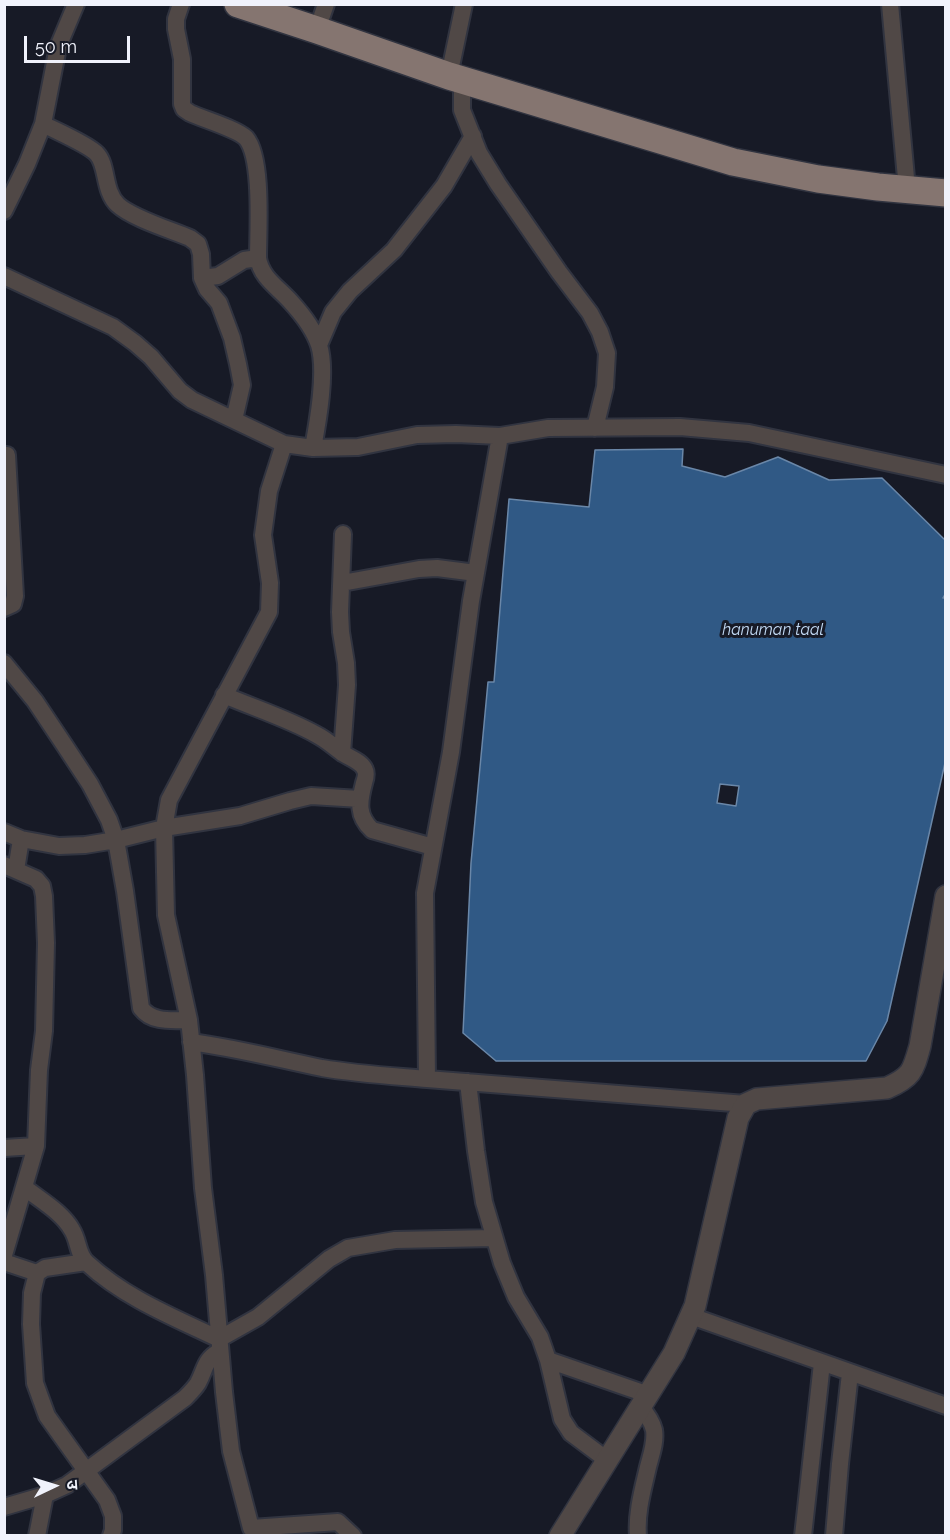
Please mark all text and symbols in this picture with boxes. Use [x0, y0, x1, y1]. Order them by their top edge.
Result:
scale bar [27, 24, 134, 62]
text: 50 m [35, 36, 77, 57]
water label: hanuman taal [722, 620, 824, 640]
north arrow [24, 1456, 84, 1516]
text: उ [63, 1479, 82, 1490]

